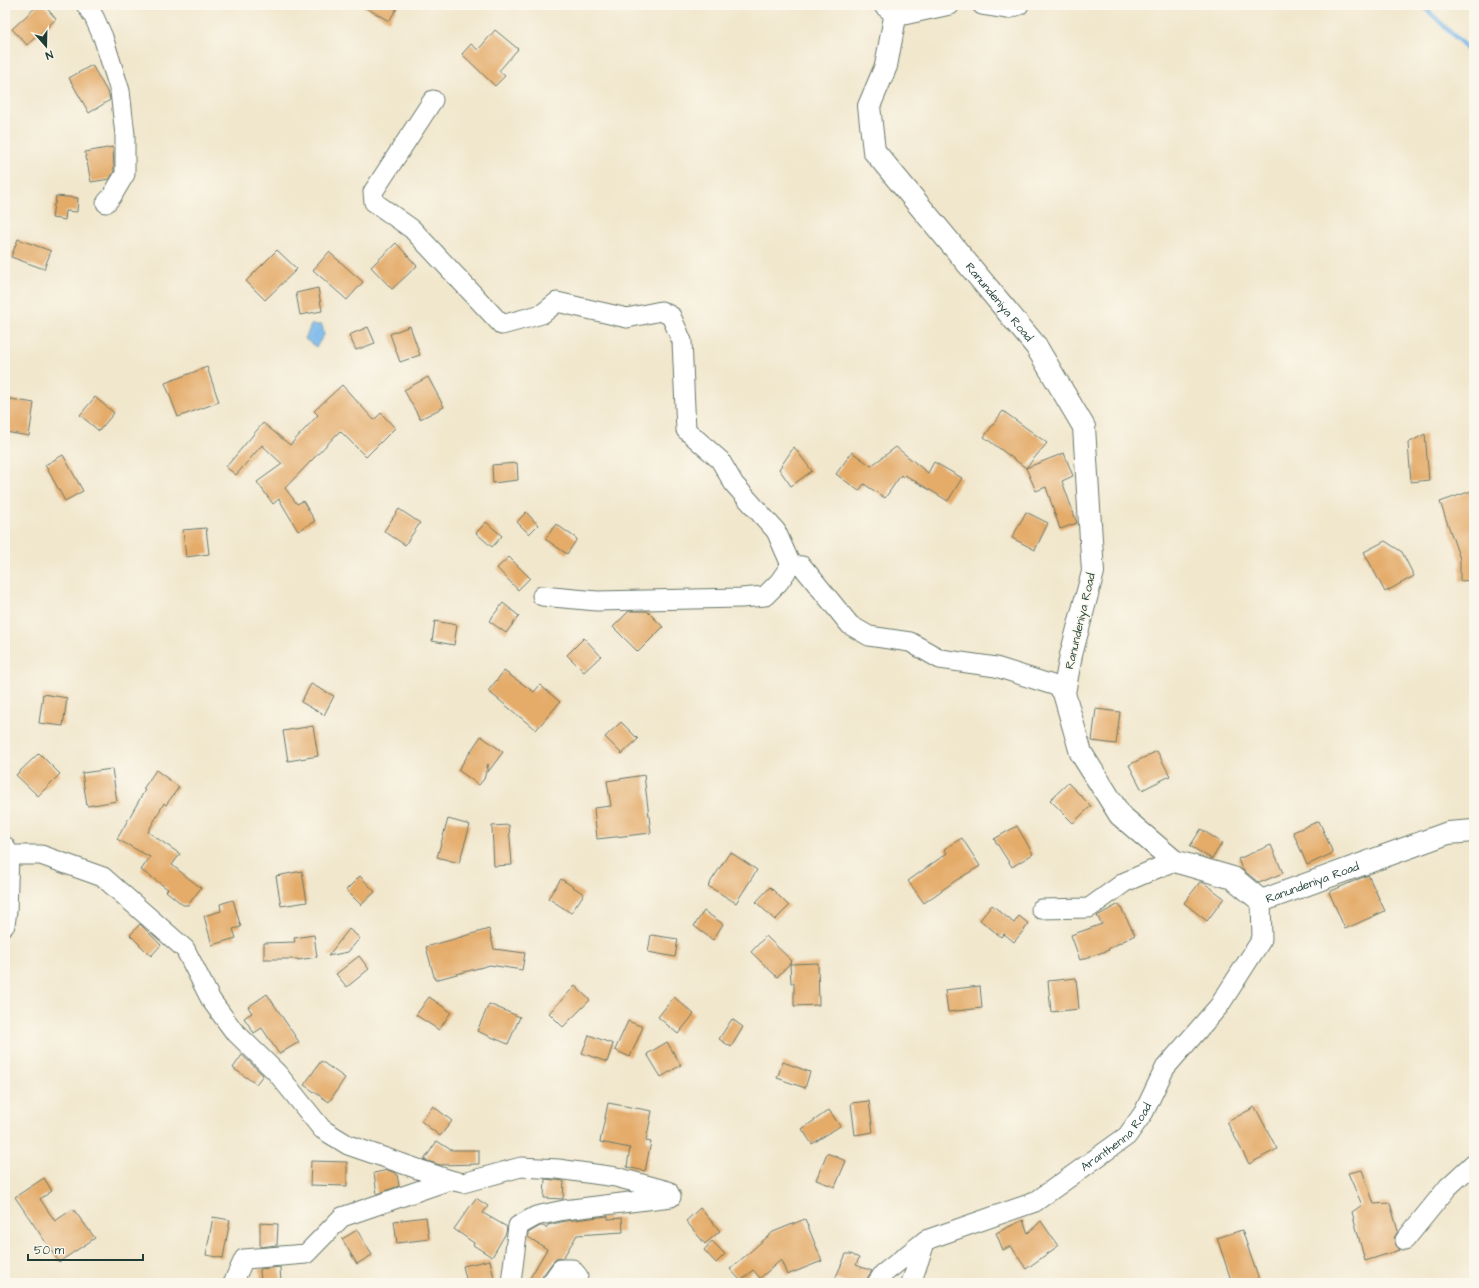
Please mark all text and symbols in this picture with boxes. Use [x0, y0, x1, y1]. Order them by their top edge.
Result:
north arrow [26, 26, 66, 66]
text: N [43, 47, 55, 63]
street label: Ranundeniya Road [961, 259, 1037, 346]
street label: Ranundeniya Road [1061, 571, 1101, 671]
street label: Ranundeniya Road [1263, 858, 1362, 908]
street label: Aranthenna Road [1077, 1100, 1156, 1176]
scale bar [28, 1236, 143, 1262]
text: 50 m [34, 1242, 65, 1259]

